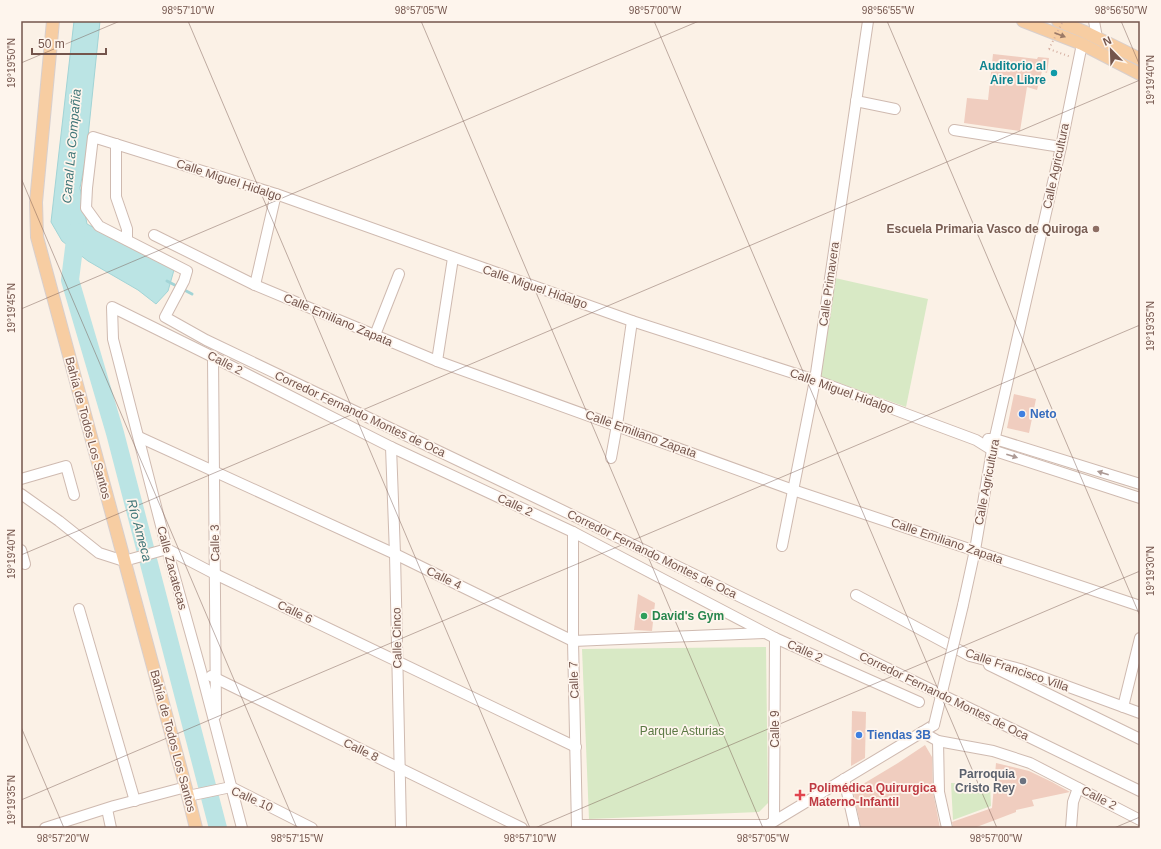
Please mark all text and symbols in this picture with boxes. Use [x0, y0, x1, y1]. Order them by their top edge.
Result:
text: 98°57'10"W [162, 5, 215, 16]
text: 98°57'05"W [395, 5, 448, 16]
text: 98°57'00"W [629, 5, 682, 16]
text: 98°56'55"W [862, 5, 915, 16]
text: 98°56'50"W [1095, 5, 1148, 16]
scale bar [32, 30, 106, 56]
north arrow [1091, 30, 1131, 70]
one-way arrow [1054, 33, 1066, 39]
text: N [1101, 34, 1113, 48]
text: 50 m [38, 37, 65, 51]
text: 19°19'50"N [6, 38, 17, 88]
text: 19°19'40"N [1145, 55, 1156, 105]
place label: Auditorio al Aire Libre [979, 59, 1046, 87]
marker: Auditorio al Aire Libre [1049, 68, 1059, 78]
water label: Canal La Compañia [59, 88, 84, 204]
street label: Calle Agricultura [1040, 121, 1072, 210]
street label: Calle Miguel Hidalgo [174, 156, 284, 204]
place label: Escuela Primaria Vasco de Quiroga [887, 222, 1088, 236]
marker: Escuela Primaria Vasco de Quiroga [1091, 224, 1101, 234]
street label: Calle Primavera [816, 240, 842, 327]
street label: Calle Miguel Hidalgo [481, 262, 590, 312]
text: 19°19'45"N [6, 283, 17, 333]
street label: Calle Emiliano Zapata [281, 291, 395, 350]
text: 19°19'35"N [1145, 301, 1156, 351]
street label: Calle 2 [205, 348, 245, 378]
street label: Bahía de Todos Los Santos [62, 355, 114, 501]
street label: Calle Miguel Hidalgo [788, 366, 896, 417]
street label: Corredor Fernando Montes de Oca [272, 368, 448, 460]
street label: Calle Emiliano Zapata [583, 407, 699, 461]
place label: Neto [1030, 407, 1057, 421]
marker: Neto [1017, 409, 1027, 419]
street label: Calle Agricultura [972, 437, 1002, 526]
one-way arrow [1006, 453, 1018, 459]
one-way arrow [1096, 470, 1108, 476]
street label: Calle 2 [495, 491, 535, 519]
water label: Río Ameca [124, 497, 155, 563]
street label: Corredor Fernando Montes de Oca [565, 507, 739, 601]
street label: Calle Emiliano Zapata [889, 515, 1005, 567]
street label: Calle 3 [208, 524, 222, 562]
street label: Calle Zacatecas [154, 525, 190, 611]
text: 19°19'40"N [6, 529, 17, 579]
text: 19°19'30"N [1145, 546, 1156, 596]
street label: Calle 4 [424, 564, 464, 593]
street label: Calle 6 [275, 598, 315, 627]
street label: Calle Cinco [389, 607, 405, 669]
place label: David's Gym [652, 609, 724, 623]
marker: David's Gym [639, 611, 649, 621]
street label: Calle 2 [785, 637, 825, 665]
street label: Calle Francisco Villa [963, 646, 1071, 694]
street label: Corredor Fernando Montes de Oca [857, 649, 1031, 743]
street label: Calle 7 [566, 661, 582, 699]
street label: Bahía de Todos Los Santos [147, 668, 199, 814]
street label: Calle 9 [768, 710, 782, 748]
park label: Parque Asturias [640, 724, 724, 738]
place label: Tiendas 3B [867, 728, 931, 742]
marker: Tiendas 3B [854, 730, 864, 740]
street label: Calle 8 [341, 736, 381, 765]
place label: Parroquia Cristo Rey [955, 767, 1015, 795]
text: 19°19'35"N [6, 775, 17, 825]
marker: Parroquia Cristo Rey [1018, 776, 1028, 786]
place label: Polimédica Quirurgica Materno-Infantil [809, 781, 937, 809]
street label: Calle 2 [1079, 783, 1119, 813]
street label: Calle 10 [229, 784, 275, 814]
marker: Polimédica Quirurgica Materno-Infantil [794, 789, 806, 801]
text: 98°57'20"W [37, 833, 90, 844]
text: 98°57'15"W [271, 833, 324, 844]
text: 98°57'10"W [504, 833, 557, 844]
text: 98°57'05"W [737, 833, 790, 844]
text: 98°57'00"W [970, 833, 1023, 844]

